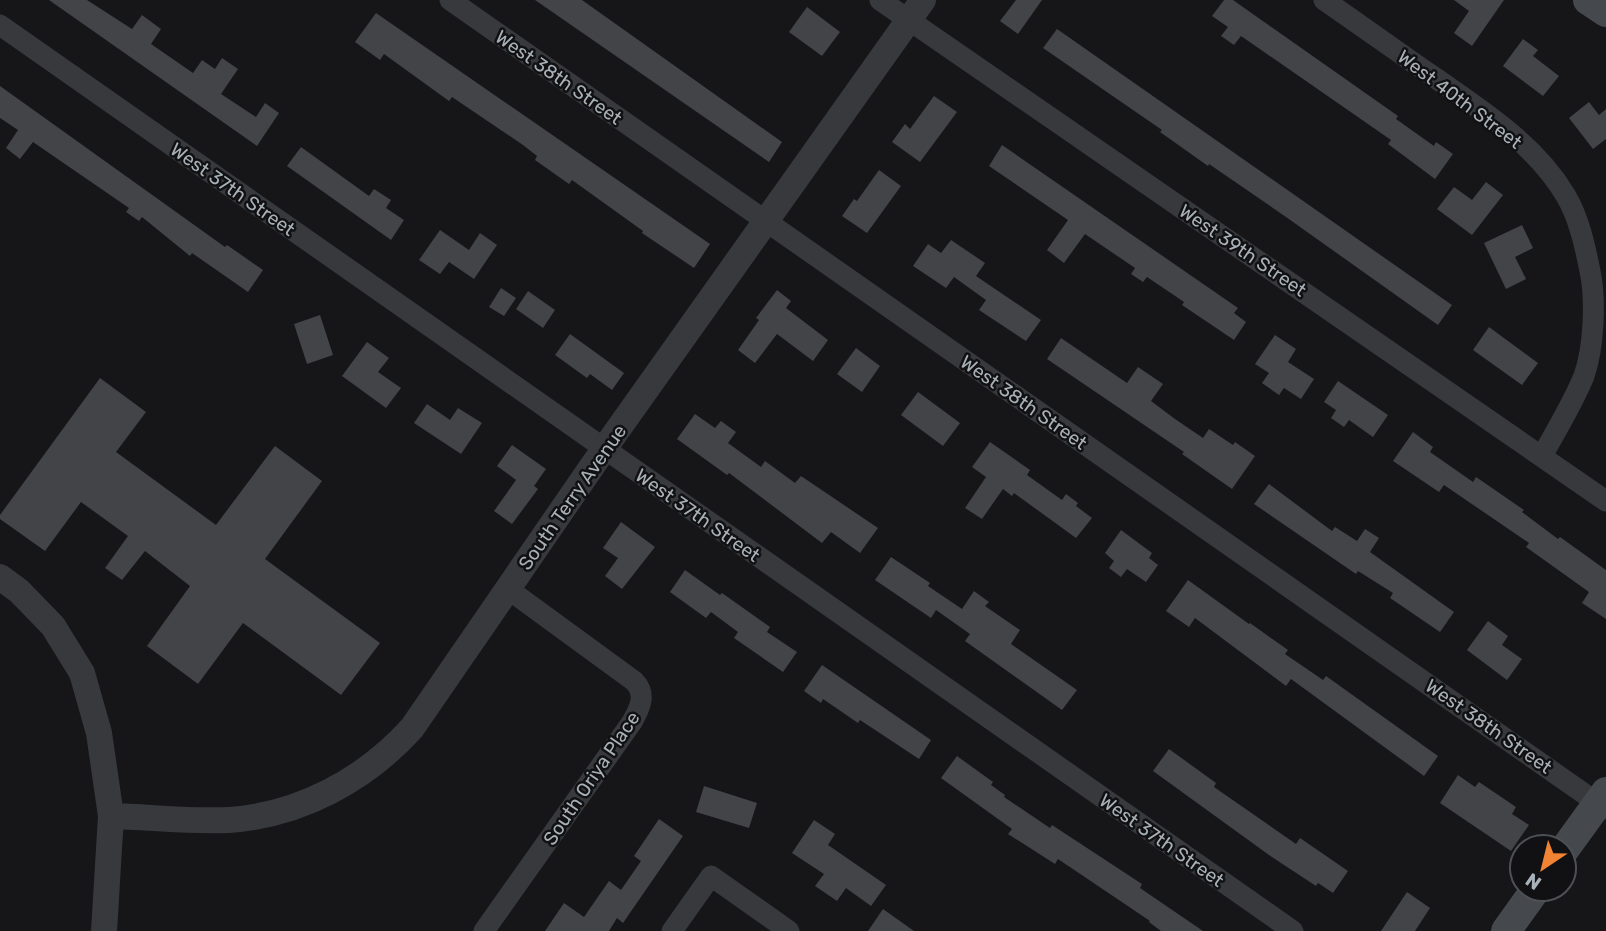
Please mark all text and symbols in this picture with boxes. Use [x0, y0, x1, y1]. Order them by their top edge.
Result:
street label: West 38th Street [491, 25, 627, 130]
street label: West 40th Street [1393, 45, 1527, 154]
street label: West 37th Street [166, 138, 300, 241]
street label: West 39th Street [1175, 199, 1311, 302]
street label: West 38th Street [956, 350, 1092, 455]
street label: South Terry Avenue [514, 420, 631, 574]
street label: West 37th Street [631, 464, 765, 567]
street label: West 38th Street [1421, 674, 1557, 779]
street label: South Oriya Place [538, 707, 645, 849]
street label: West 37th Street [1095, 789, 1229, 892]
north arrow [1508, 833, 1578, 903]
text: N [1521, 868, 1546, 895]

